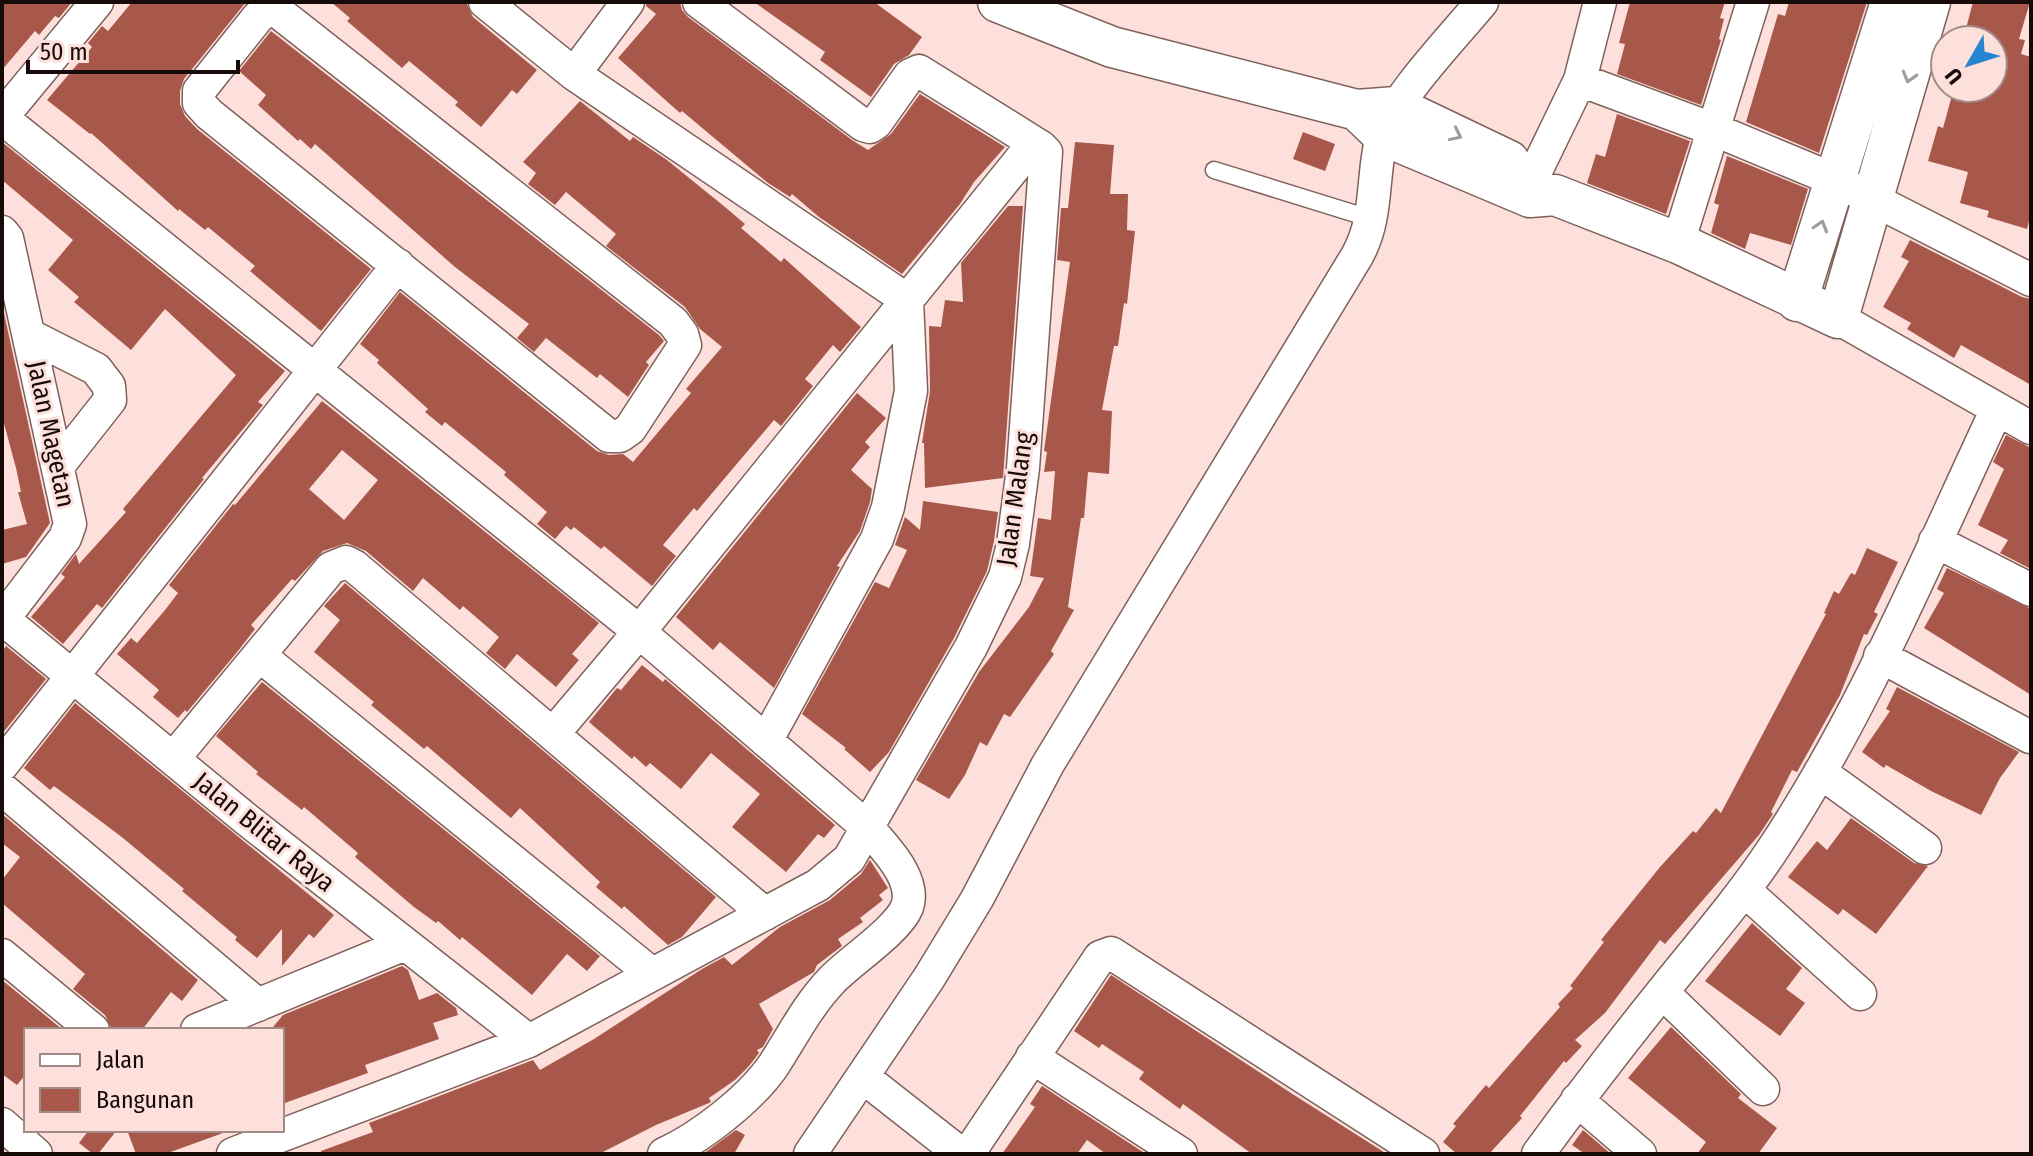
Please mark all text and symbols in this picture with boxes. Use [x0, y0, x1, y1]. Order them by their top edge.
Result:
scale bar [28, 24, 238, 74]
north arrow [1929, 24, 2009, 104]
text: 50 m [40, 38, 88, 66]
text: U [1939, 63, 1968, 90]
one-way arrow [1902, 70, 1918, 83]
one-way arrow [1448, 125, 1463, 141]
one-way arrow [1812, 220, 1828, 234]
street label: Jalan Magetan [20, 358, 82, 510]
street label: Jalan Malang [990, 429, 1040, 568]
street label: Jalan Blitar Raya [187, 766, 341, 898]
legend [24, 1028, 284, 1132]
text: Jalan [96, 1046, 145, 1074]
text: Bangunan [96, 1086, 194, 1114]

